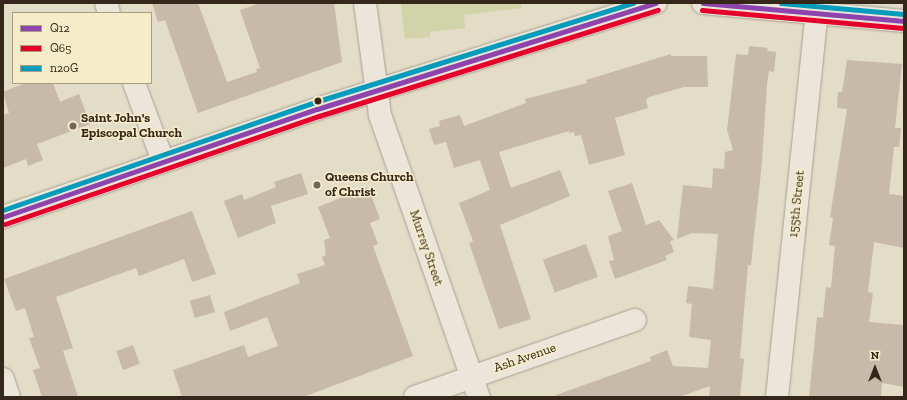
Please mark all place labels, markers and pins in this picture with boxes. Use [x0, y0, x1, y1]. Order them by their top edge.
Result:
unlabelled marker [313, 96, 323, 106]
place label: Saint John's Episcopal Church [81, 111, 182, 142]
marker: Saint John's Episcopal Church [68, 121, 78, 131]
place label: Queens Church of Christ [325, 170, 414, 201]
marker: Queens Church of Christ [312, 180, 322, 190]

